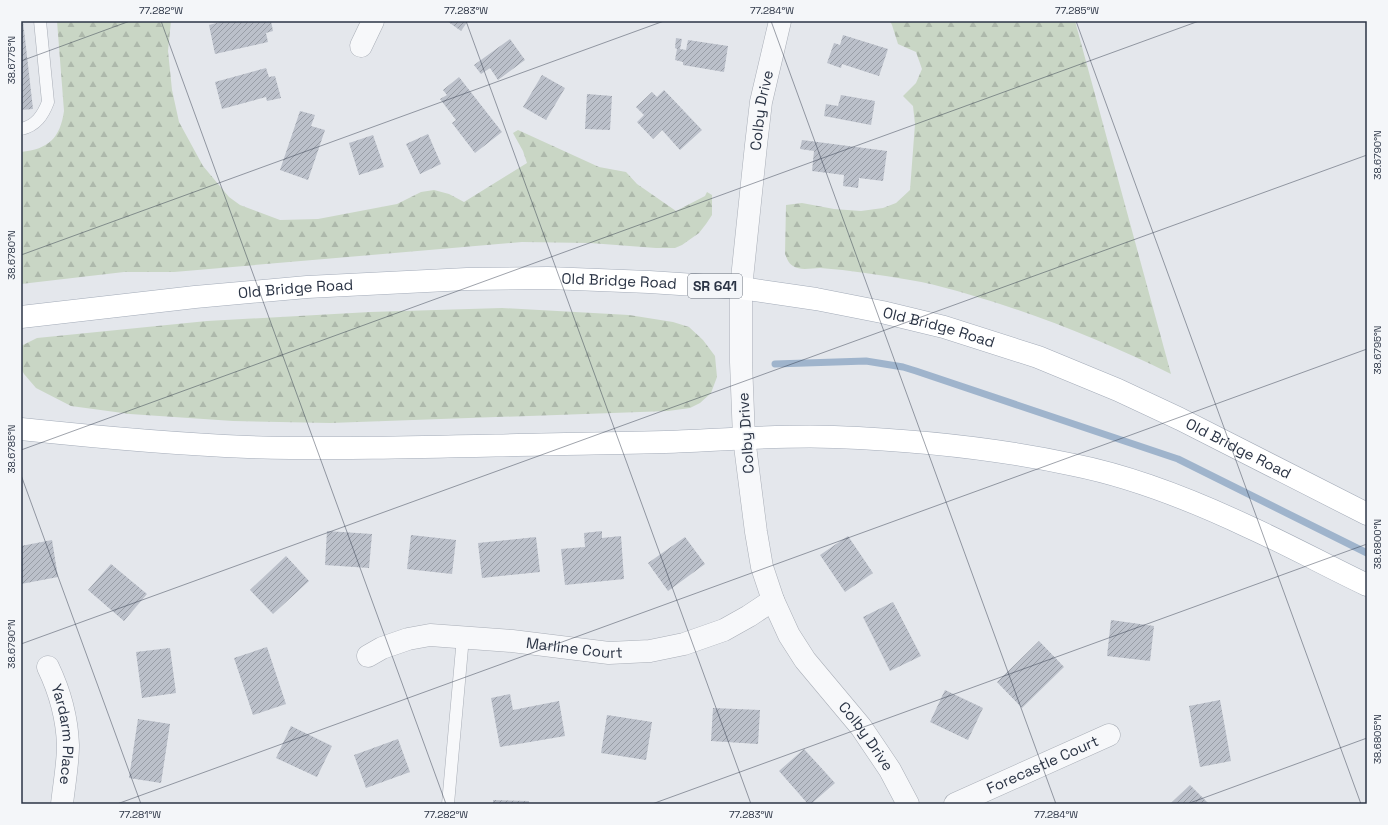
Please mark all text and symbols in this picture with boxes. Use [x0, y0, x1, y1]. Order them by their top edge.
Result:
text: 77.282°W [139, 4, 183, 17]
text: 77.283°W [444, 4, 488, 17]
text: 77.284°W [750, 4, 794, 17]
text: 77.285°W [1055, 4, 1099, 17]
text: 38.6775°N [5, 36, 18, 84]
street label: Colby Drive [745, 68, 777, 151]
text: 38.6790°N [1371, 130, 1384, 180]
text: 38.6780°N [5, 230, 18, 280]
street label: Old Bridge Road [561, 269, 677, 293]
road number: SR 641 [688, 274, 742, 298]
street label: Old Bridge Road [237, 275, 354, 302]
street label: Old Bridge Road [881, 303, 997, 352]
text: 38.6795°N [1371, 326, 1384, 374]
street label: Colby Drive [733, 392, 758, 474]
street label: Old Bridge Road [1183, 414, 1294, 483]
text: 38.6785°N [5, 425, 18, 473]
text: 38.6800°N [1371, 519, 1384, 569]
text: 38.6790°N [5, 619, 18, 669]
street label: Marline Court [525, 633, 623, 662]
street label: Yardarm Place [47, 681, 78, 786]
street label: Colby Drive [835, 697, 898, 774]
text: 38.6805°N [1371, 714, 1384, 764]
street label: Forecastle Court [983, 731, 1102, 798]
text: 77.281°W [119, 808, 161, 821]
text: 77.282°W [424, 808, 468, 821]
text: 77.283°W [729, 808, 773, 821]
text: 77.284°W [1034, 808, 1078, 821]

